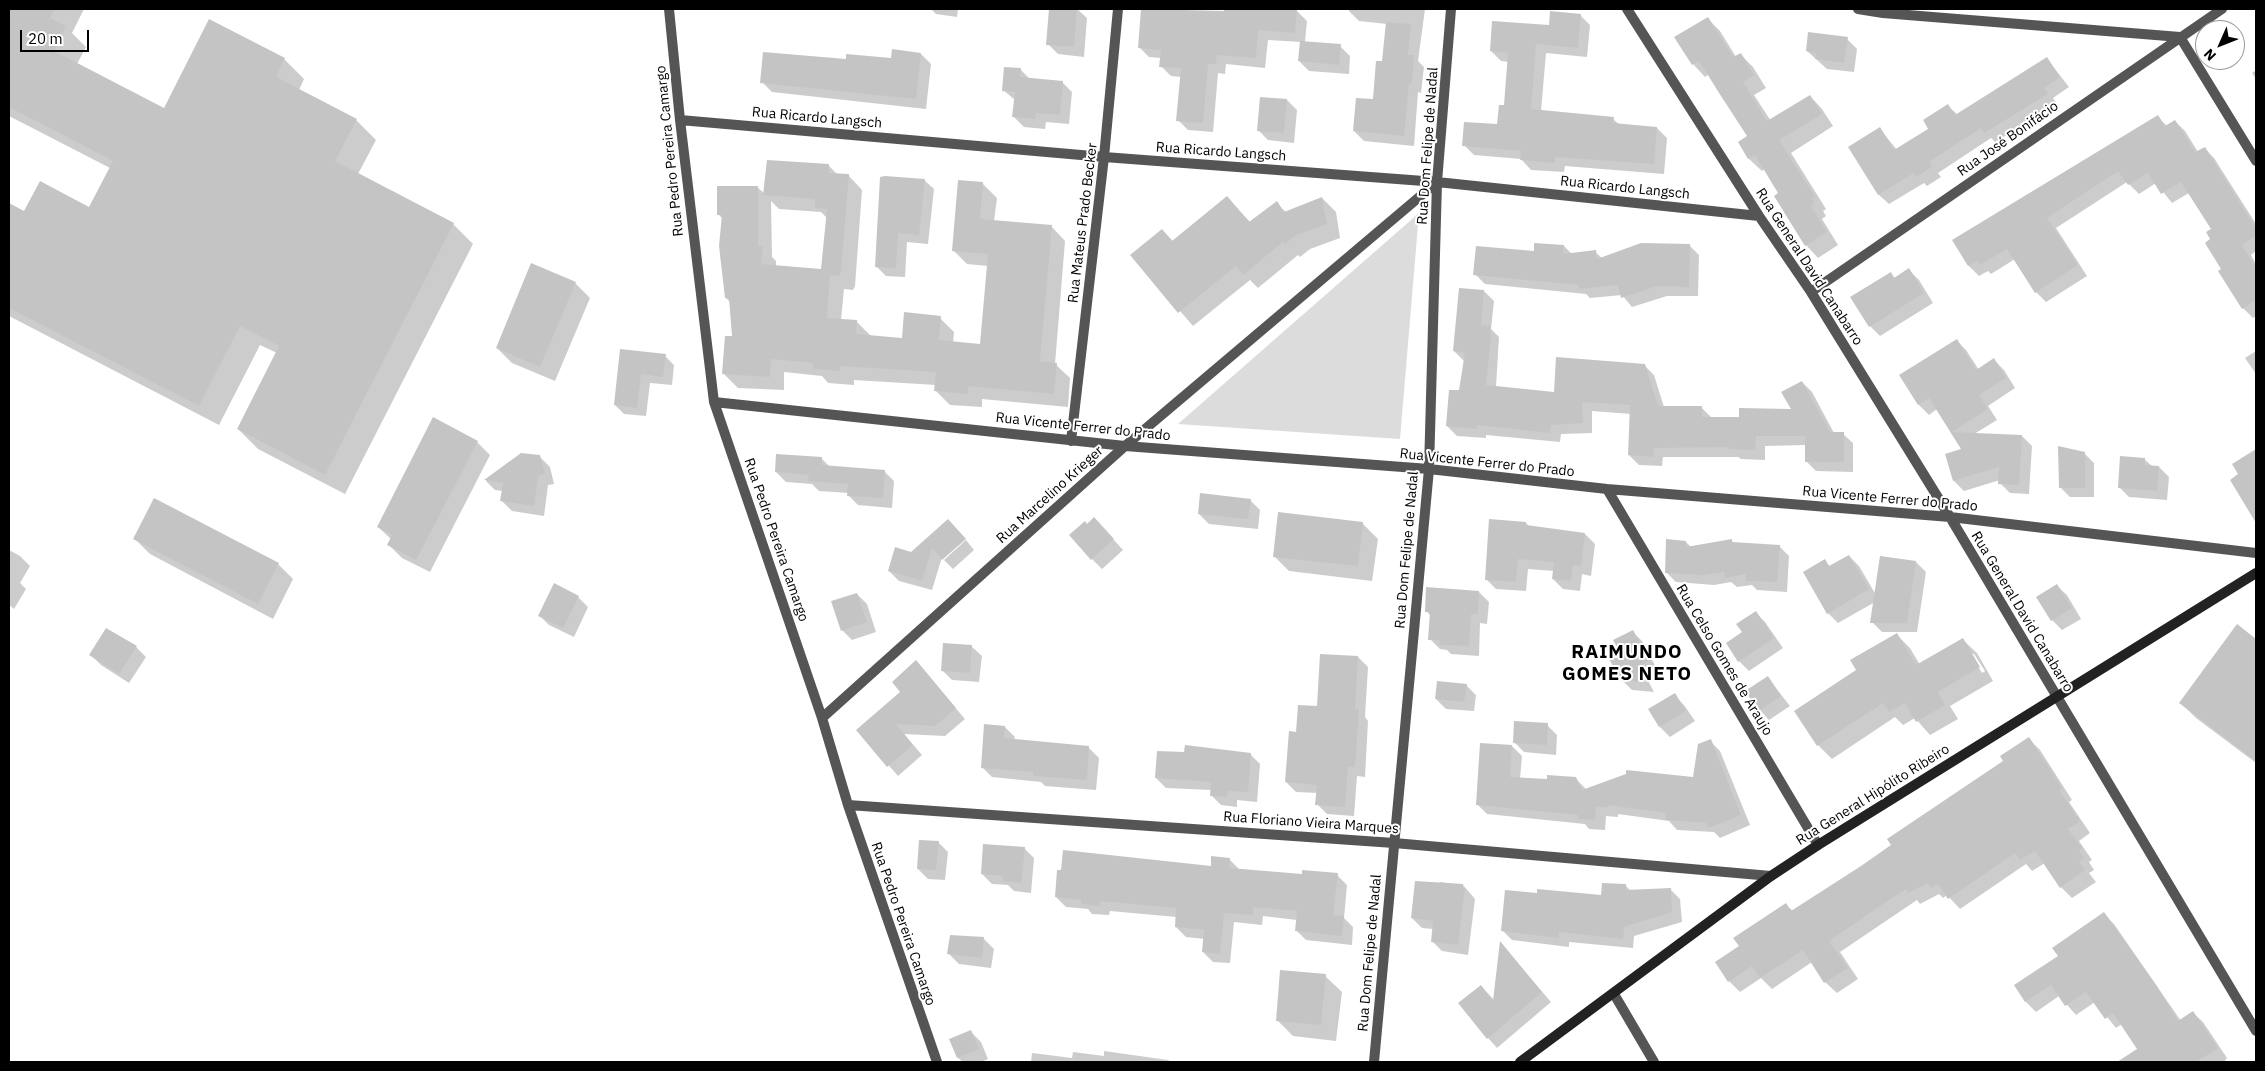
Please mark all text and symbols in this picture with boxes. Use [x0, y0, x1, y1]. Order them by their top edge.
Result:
scale bar [22, 20, 91, 52]
north arrow [2195, 20, 2245, 70]
text: 20 m [28, 29, 63, 48]
text: N [2200, 45, 2220, 65]
street label: Rua Pedro Pereira Camargo [653, 65, 687, 237]
street label: Rua Dom Felipe de Nadal [1414, 67, 1442, 225]
street label: Rua José Bonifácio [1954, 98, 2062, 180]
street label: Rua Ricardo Langsch [751, 104, 883, 132]
street label: Rua Ricardo Langsch [1155, 139, 1287, 165]
street label: Rua Mateus Prado Becker [1065, 142, 1101, 304]
street label: Rua Ricardo Langsch [1559, 173, 1691, 203]
street label: Rua General David Canabarro [1752, 185, 1866, 349]
street label: Rua Vicente Ferrer do Prado [995, 409, 1171, 445]
street label: Rua Marcelino Krieger [993, 443, 1107, 547]
street label: Rua Vicente Ferrer do Prado [1399, 445, 1575, 481]
street label: Rua Pedro Pereira Camargo [740, 456, 812, 624]
street label: Rua Dom Felipe de Nadal [1392, 471, 1422, 629]
street label: Rua Vicente Ferrer do Prado [1802, 483, 1978, 515]
street label: Rua General David Canabarro [1967, 529, 2077, 695]
street label: Rua Celso Gomes de Araujo [1672, 581, 1776, 739]
district label: RAIMUNDO GOMES NETO [1561, 642, 1693, 686]
street label: Rua General Hipólito Ribeiro [1793, 741, 1953, 849]
street label: Rua Floriano Vieira Marques [1223, 808, 1399, 838]
street label: Rua Pedro Pereira Camargo [867, 840, 939, 1008]
street label: Rua Dom Felipe de Nadal [1355, 874, 1385, 1032]

